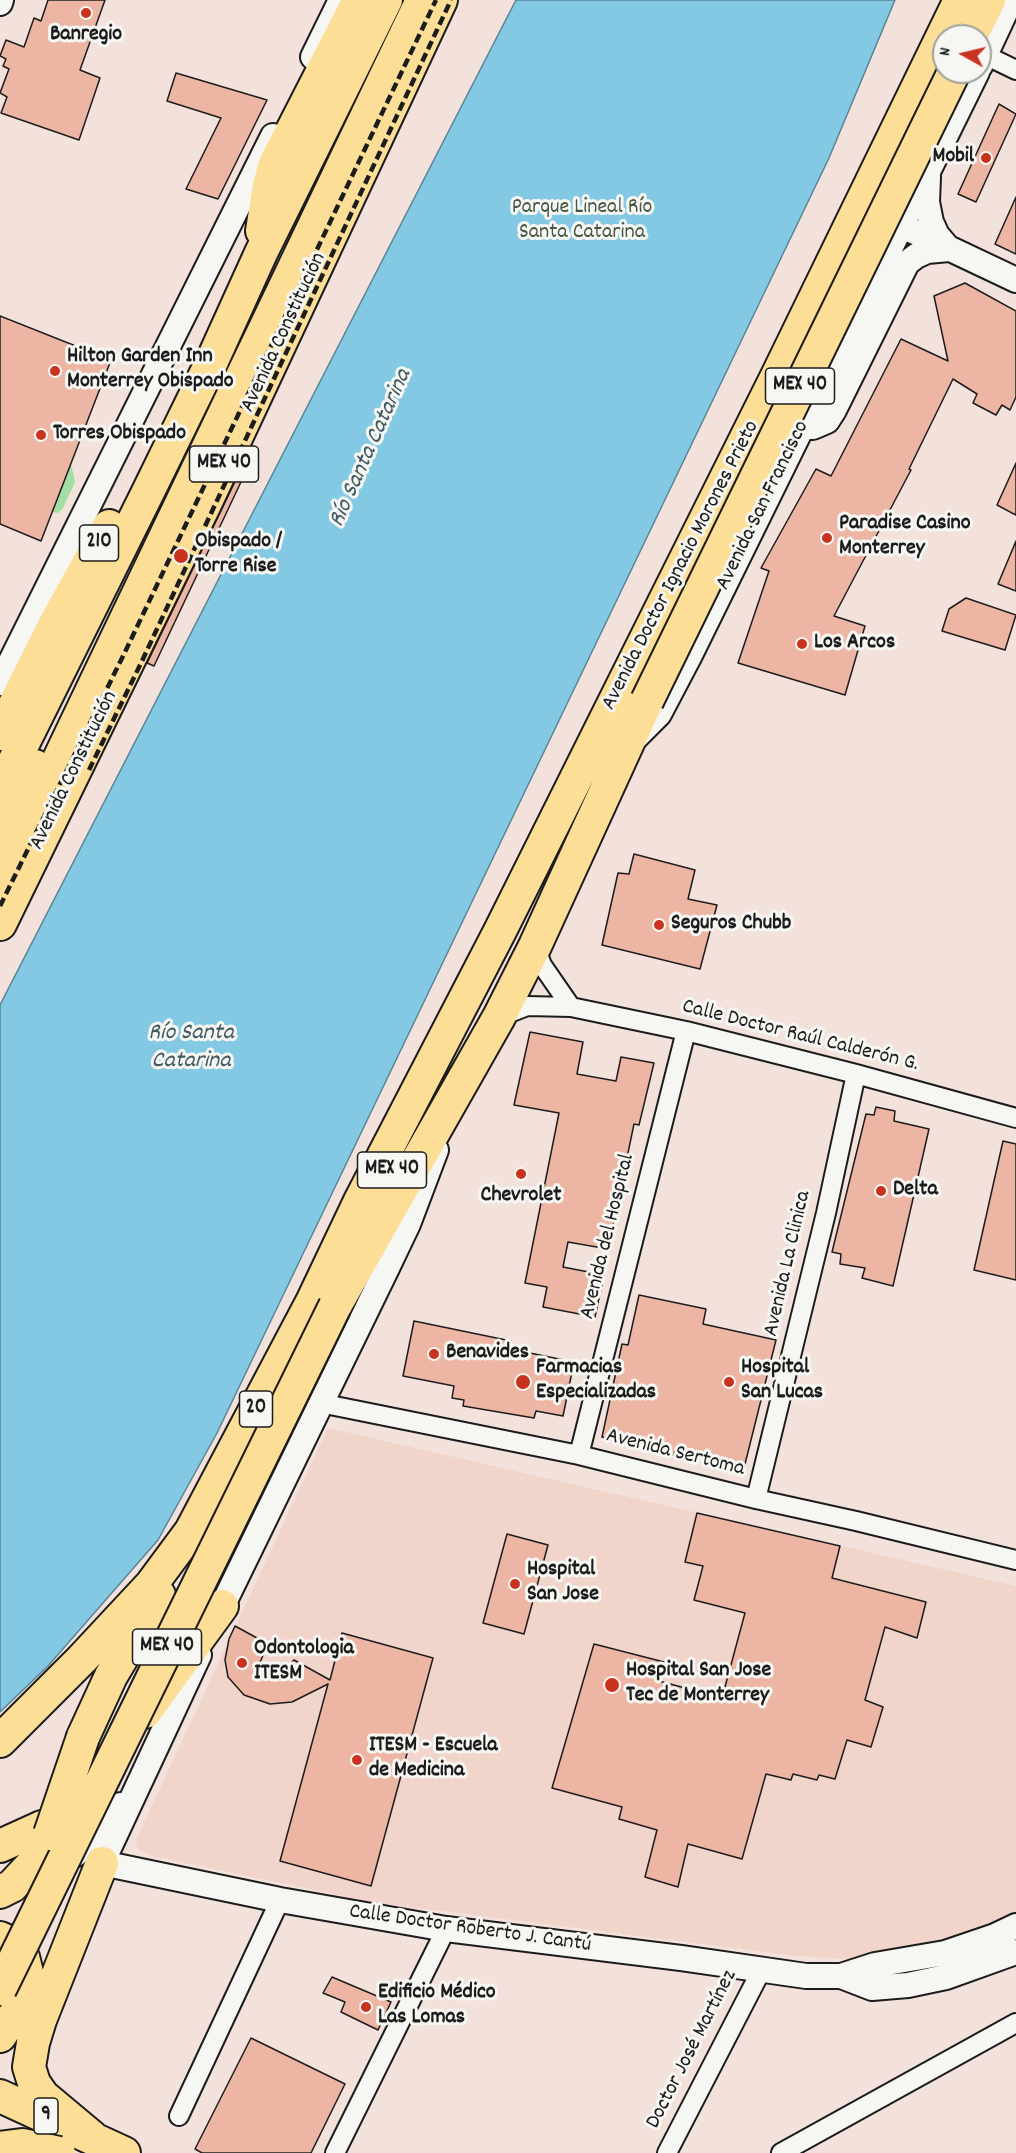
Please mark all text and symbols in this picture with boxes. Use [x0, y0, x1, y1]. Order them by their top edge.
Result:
marker: Banregio [79, 6, 93, 20]
place label: Banregio [50, 23, 122, 49]
north arrow [932, 24, 992, 84]
text: N [934, 46, 958, 57]
place label: Mobil [933, 145, 974, 171]
marker: Mobil [979, 151, 993, 165]
park label: Parque Lineal Río Santa Catarina [512, 196, 652, 248]
street label: Avenida Constitución [236, 249, 334, 417]
place label: Hilton Garden Inn Monterrey Obispado [67, 345, 234, 396]
marker: Hilton Garden Inn Monterrey Obispado [48, 364, 62, 378]
water label: Río Santa Catarina [324, 366, 420, 532]
road number: MEX 40 [766, 368, 834, 404]
street label: Avenida Doctor Ignacio Morones Prieto [597, 417, 767, 715]
street label: Avenida San Francisco [712, 417, 816, 595]
place label: Torres Obispado [53, 422, 186, 448]
marker: Torres Obispado [34, 428, 48, 442]
road number: MEX 40 [190, 446, 258, 482]
place label: Paradise Casino Monterrey [839, 512, 971, 564]
road number: 210 [80, 525, 118, 561]
place label: Obispado / Torre Rise [195, 530, 282, 582]
marker: Paradise Casino Monterrey [820, 531, 834, 545]
marker: Obispado / Torre Rise [172, 547, 190, 565]
place label: Los Arcos [814, 631, 895, 657]
marker: Los Arcos [795, 637, 809, 651]
street label: Avenida Constitución [25, 687, 125, 855]
place label: Seguros Chubb [671, 912, 791, 938]
marker: Seguros Chubb [652, 918, 666, 932]
street label: Calle Doctor Raúl Calderón G. [679, 995, 921, 1079]
water label: Río Santa Catarina [148, 1021, 234, 1077]
road number: MEX 40 [358, 1152, 426, 1188]
street label: Avenida del Hospital [576, 1152, 642, 1322]
marker: Chevrolet [514, 1167, 528, 1181]
place label: Delta [893, 1178, 938, 1204]
place label: Chevrolet [481, 1184, 561, 1210]
marker: Delta [874, 1184, 888, 1198]
street label: Avenida La Clinica [759, 1189, 819, 1339]
place label: Benavides [446, 1341, 529, 1367]
marker: Benavides [427, 1347, 441, 1361]
place label: Farmacias Especializadas [536, 1356, 656, 1408]
place label: Hospital San Lucas [741, 1356, 823, 1408]
marker: Farmacias Especializadas [514, 1373, 532, 1391]
marker: Hospital San Lucas [722, 1375, 736, 1389]
road number: 20 [240, 1391, 272, 1427]
street label: Avenida Sertoma [603, 1424, 747, 1484]
place label: Hospital San Jose [527, 1558, 599, 1610]
marker: Hospital San Jose [508, 1577, 522, 1591]
road number: MEX 40 [132, 1629, 201, 1665]
place label: Odontologia ITESM [254, 1637, 354, 1688]
marker: Odontologia ITESM [235, 1656, 249, 1670]
place label: Hospital San Jose Tec de Monterrey [626, 1659, 771, 1711]
marker: Hospital San Jose Tec de Monterrey [603, 1676, 621, 1694]
place label: ITESM - Escuela de Medicina [369, 1734, 498, 1786]
marker: ITESM - Escuela de Medicina [350, 1753, 364, 1767]
street label: Calle Doctor Roberto J. Cantú [347, 1900, 593, 1960]
street label: Doctor José Martínez [642, 1966, 744, 2134]
place label: Edificio Médico Las Lomas [378, 1981, 496, 2032]
marker: Edificio Médico Las Lomas [359, 2000, 373, 2014]
road number: 9 [34, 2098, 58, 2134]

